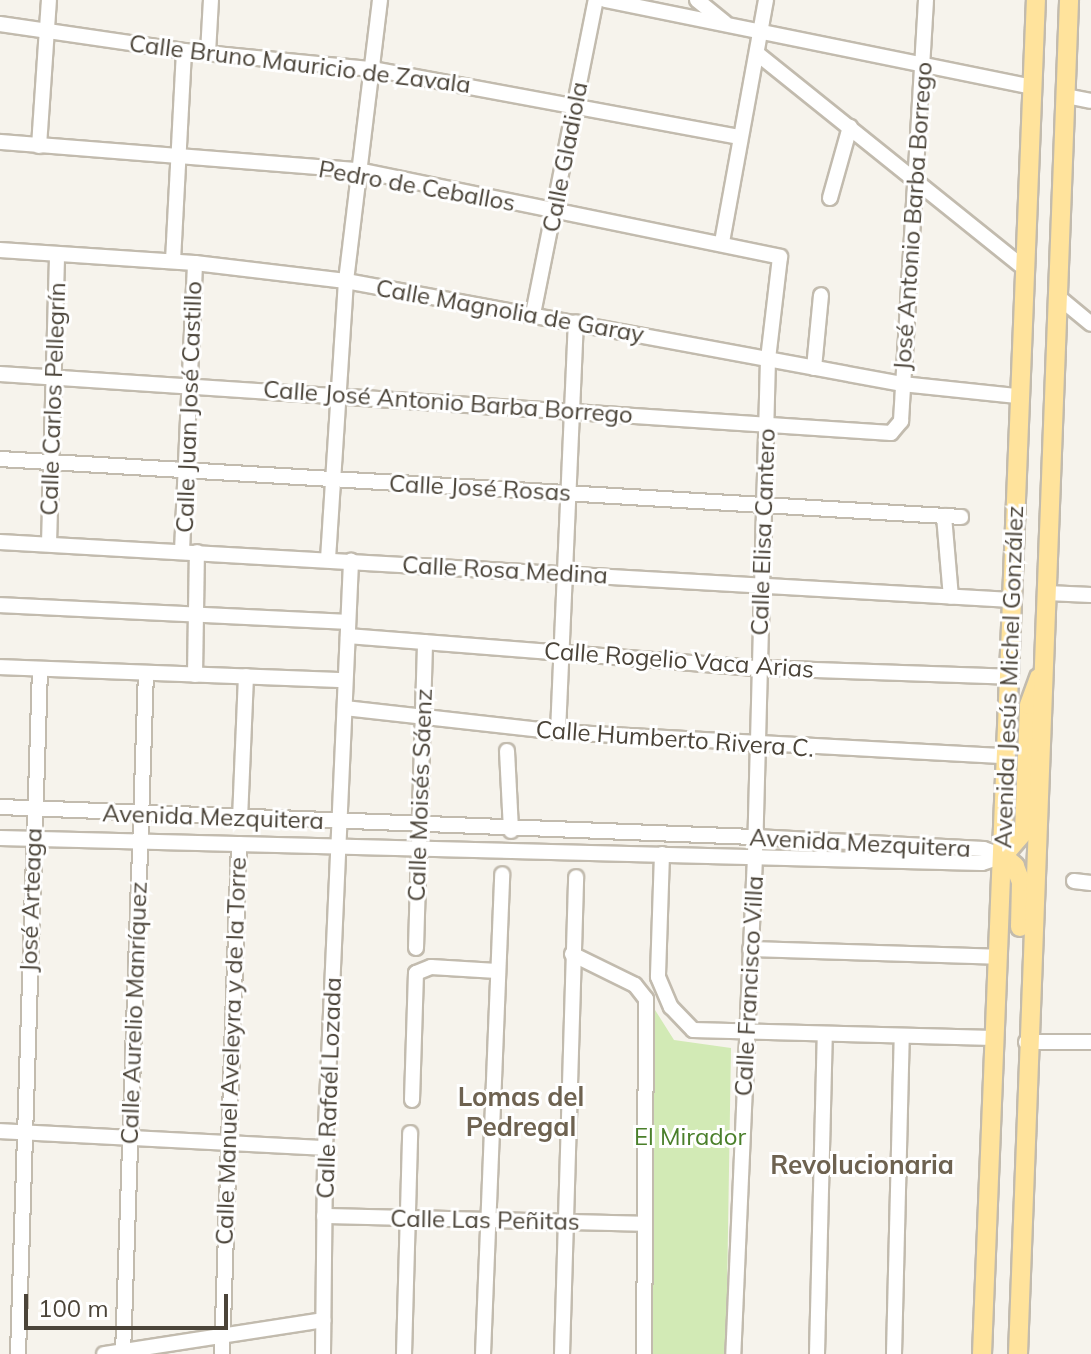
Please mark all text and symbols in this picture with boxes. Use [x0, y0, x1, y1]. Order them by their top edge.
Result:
street label: Calle Bruno Mauricio de Zavala [128, 29, 472, 99]
street label: José Antonio Barba Borrego [888, 61, 938, 371]
street label: Calle Gladiola [536, 79, 594, 235]
street label: Pedro de Ceballos [316, 155, 518, 217]
street label: Calle Magnolia de Garay [374, 273, 646, 349]
street label: Calle Juan José Castillo [170, 281, 208, 533]
street label: Calle Carlos Pellegrín [35, 282, 71, 516]
street label: Calle José Antonio Barba Borrego [262, 375, 634, 429]
street label: Calle Elisa Cantero [745, 428, 781, 636]
street label: Calle José Rosas [388, 469, 572, 507]
street label: Avenida Jesús Michel González [989, 505, 1029, 849]
street label: Calle Rosa Medina [401, 550, 609, 590]
street label: Calle Rogelio Vaca Arias [543, 636, 815, 684]
street label: Calle Moisés Sáenz [402, 688, 438, 902]
street label: Calle Humberto Rivera C. [535, 715, 815, 763]
street label: Avenida Mezquitera [102, 799, 324, 835]
street label: Avenida Mezquitera [749, 823, 971, 863]
street label: José Arteaga [14, 827, 48, 973]
street label: Calle Manuel Aveleyra y de la Torre [210, 857, 252, 1245]
street label: Calle Francisco Villa [729, 875, 769, 1097]
street label: Calle Aurelio Manríquez [115, 881, 153, 1145]
street label: Calle Rafaél Lozada [311, 977, 347, 1199]
district label: Lomas del Pedregal [458, 1081, 584, 1142]
park label: El Mirador [634, 1123, 746, 1151]
district label: Revolucionaria [770, 1149, 954, 1181]
street label: Calle Las Peñitas [390, 1204, 580, 1236]
scale bar [28, 1278, 232, 1328]
text: 100 m [38, 1293, 109, 1323]

